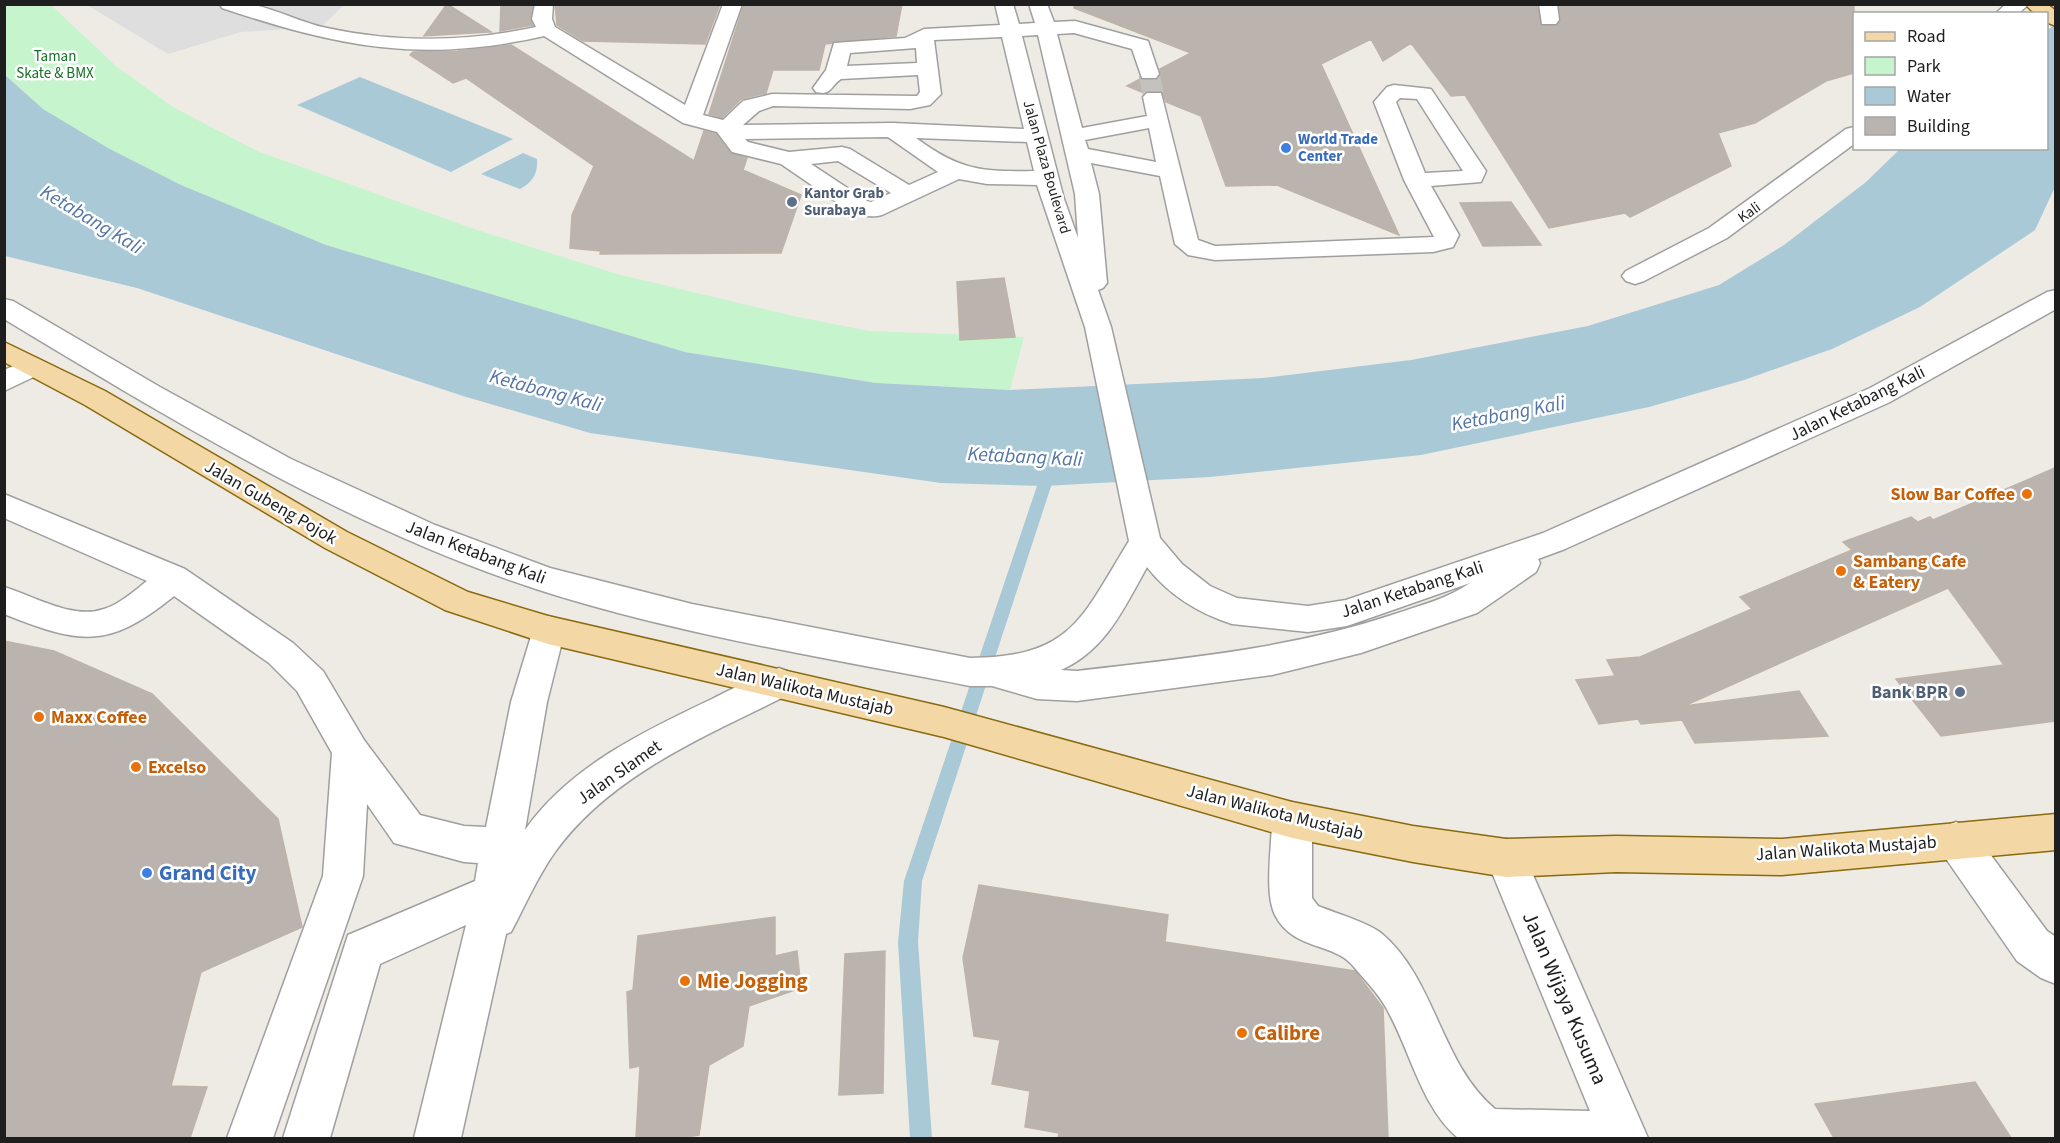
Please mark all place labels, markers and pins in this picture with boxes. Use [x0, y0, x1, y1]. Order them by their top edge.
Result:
place label: World Trade Center [1298, 129, 1378, 167]
marker: World Trade Center [1279, 141, 1293, 155]
place label: Kantor Grab Surabaya [804, 183, 884, 221]
marker: Kantor Grab Surabaya [785, 195, 799, 209]
place label: Slow Bar Coffee [1891, 482, 2015, 507]
marker: Slow Bar Coffee [2020, 487, 2034, 501]
place label: Sambang Cafe & Eatery [1853, 549, 1966, 595]
marker: Sambang Cafe & Eatery [1834, 564, 1848, 578]
place label: Bank BPR [1871, 680, 1948, 705]
marker: Bank BPR [1953, 685, 1967, 699]
place label: Maxx Coffee [51, 705, 147, 730]
marker: Maxx Coffee [32, 710, 46, 724]
place label: Excelso [148, 755, 206, 780]
marker: Excelso [129, 760, 143, 774]
place label: Grand City [159, 858, 257, 888]
marker: Grand City [140, 866, 154, 880]
place label: Mie Jogging [697, 966, 808, 996]
marker: Mie Jogging [678, 974, 692, 988]
place label: Calibre [1254, 1018, 1320, 1048]
marker: Calibre [1235, 1026, 1249, 1040]

